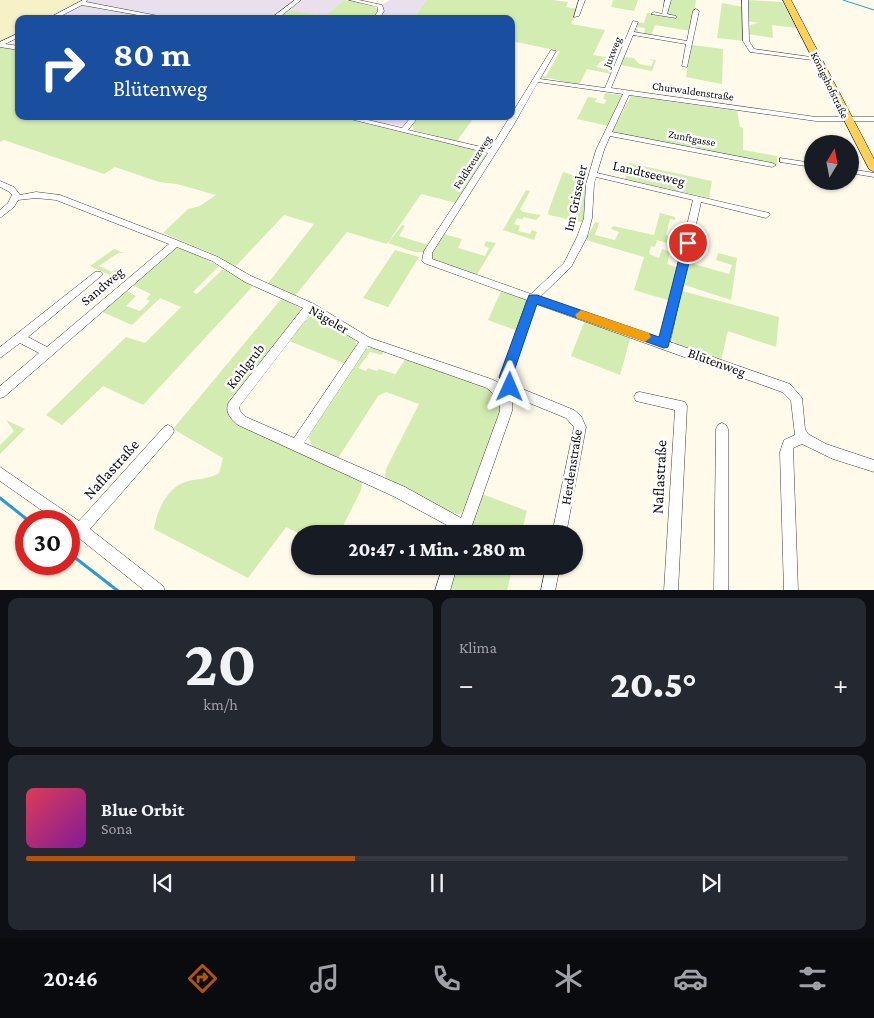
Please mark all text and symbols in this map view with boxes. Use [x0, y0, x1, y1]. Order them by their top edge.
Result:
street label: Juxweg [600, 34, 625, 71]
icon: right [30, 35, 95, 100]
text: 80 m [113, 35, 191, 74]
street label: Königshofstraße [808, 50, 851, 121]
text: Blütenweg [113, 76, 207, 101]
street label: Churwaldenstraße [651, 79, 735, 103]
street label: Zunftgasse [667, 128, 717, 149]
street label: Feldkreuzweg [450, 133, 495, 191]
north arrow [804, 135, 859, 190]
map controls [804, 135, 859, 190]
street label: Landtseeweg [611, 157, 687, 189]
street label: Im Grisseler [560, 163, 590, 233]
pin [667, 222, 709, 264]
icon: arrive [674, 229, 702, 257]
street label: Sandweg [77, 263, 127, 309]
street label: Nägeler [306, 301, 352, 337]
street label: Kohlgrub [223, 340, 267, 392]
street label: Blütenweg [686, 344, 748, 380]
position arrow [483, 360, 535, 412]
street label: Herdenstraße [557, 428, 585, 506]
street label: Naflastraße [80, 436, 142, 502]
street label: Naflastraße [649, 439, 669, 515]
speed limit sign: 30 [15, 510, 80, 575]
text: 20:47 · 1 Min. · 280 m [349, 539, 526, 560]
text: 20 [184, 627, 257, 699]
text: Klima [459, 639, 497, 656]
text: 20.5° [610, 663, 697, 705]
text: − [459, 669, 474, 700]
text: + [833, 669, 848, 700]
text: km/h [203, 696, 238, 713]
text: Blue Orbit [101, 799, 184, 820]
text: Sona [101, 820, 132, 837]
icon: previous [149, 869, 177, 897]
icon: pause [423, 869, 451, 897]
icon: next [697, 869, 725, 897]
icon: directions [185, 961, 220, 996]
icon: music [307, 961, 342, 996]
icon: phone [429, 961, 464, 996]
icon: climate [551, 961, 586, 996]
icon: car [673, 961, 708, 996]
icon: filters [795, 961, 830, 996]
text: 20:46 [44, 966, 98, 991]

